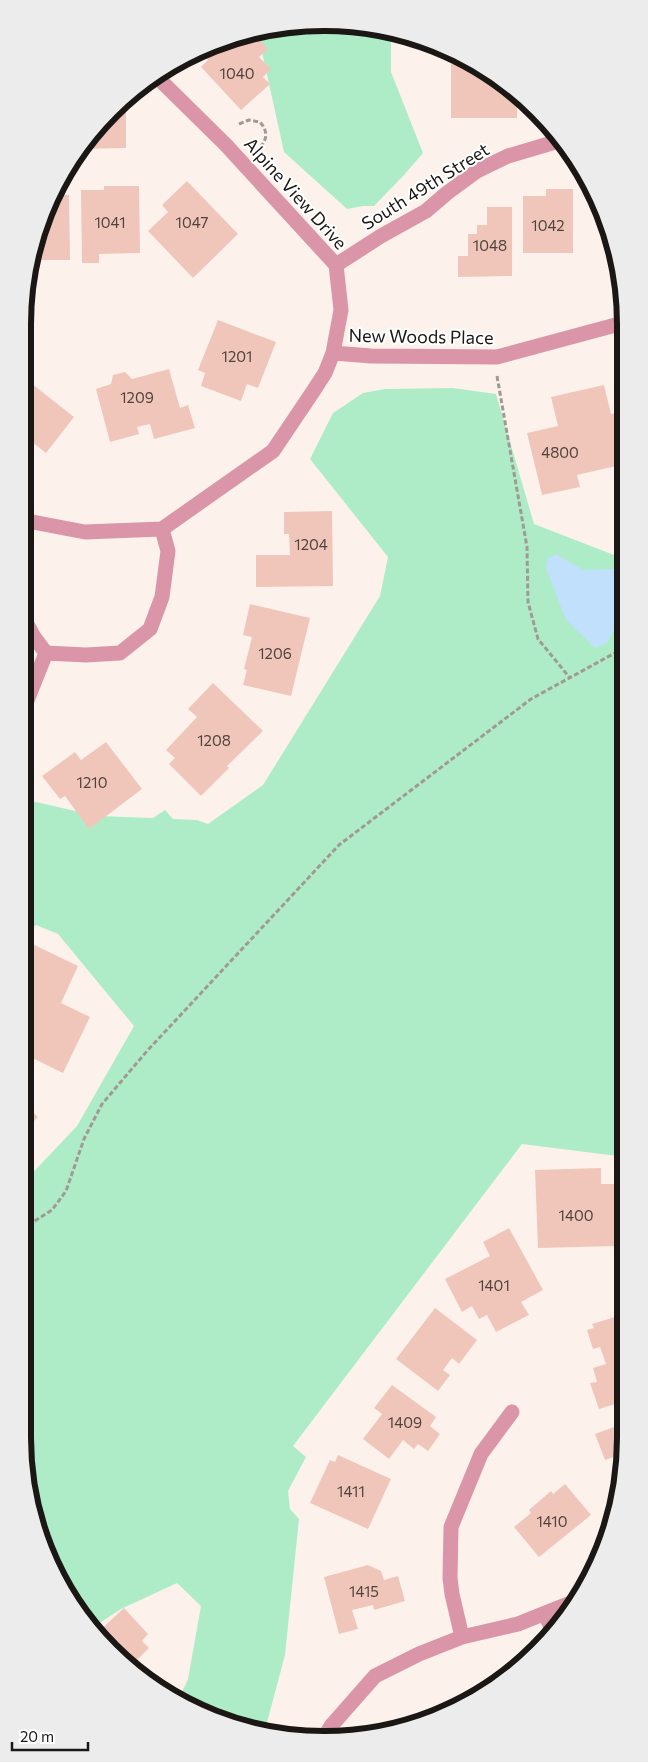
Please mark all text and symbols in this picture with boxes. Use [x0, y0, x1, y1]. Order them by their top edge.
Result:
house number: 1040 [220, 64, 255, 82]
street label: Alpine View Drive [240, 132, 352, 254]
street label: South 49th Street [357, 138, 493, 234]
house number: 1041 [94, 213, 126, 231]
house number: 1047 [176, 213, 208, 231]
house number: 1042 [531, 216, 565, 234]
house number: 1048 [473, 236, 507, 254]
street label: New Woods Place [348, 324, 494, 348]
house number: 1201 [222, 347, 252, 365]
house number: 1209 [120, 388, 154, 406]
house number: 4800 [541, 443, 579, 461]
house number: 1204 [294, 535, 328, 553]
house number: 1206 [258, 644, 292, 662]
house number: 1208 [197, 731, 231, 749]
house number: 1210 [77, 773, 107, 791]
house number: 1400 [559, 1206, 594, 1224]
house number: 1401 [478, 1276, 510, 1294]
house number: 1409 [388, 1413, 422, 1431]
house number: 1411 [337, 1482, 365, 1500]
house number: 1410 [536, 1512, 568, 1530]
house number: 1415 [349, 1582, 379, 1600]
scale bar [12, 1720, 89, 1752]
text: 20 m [20, 1727, 54, 1745]

